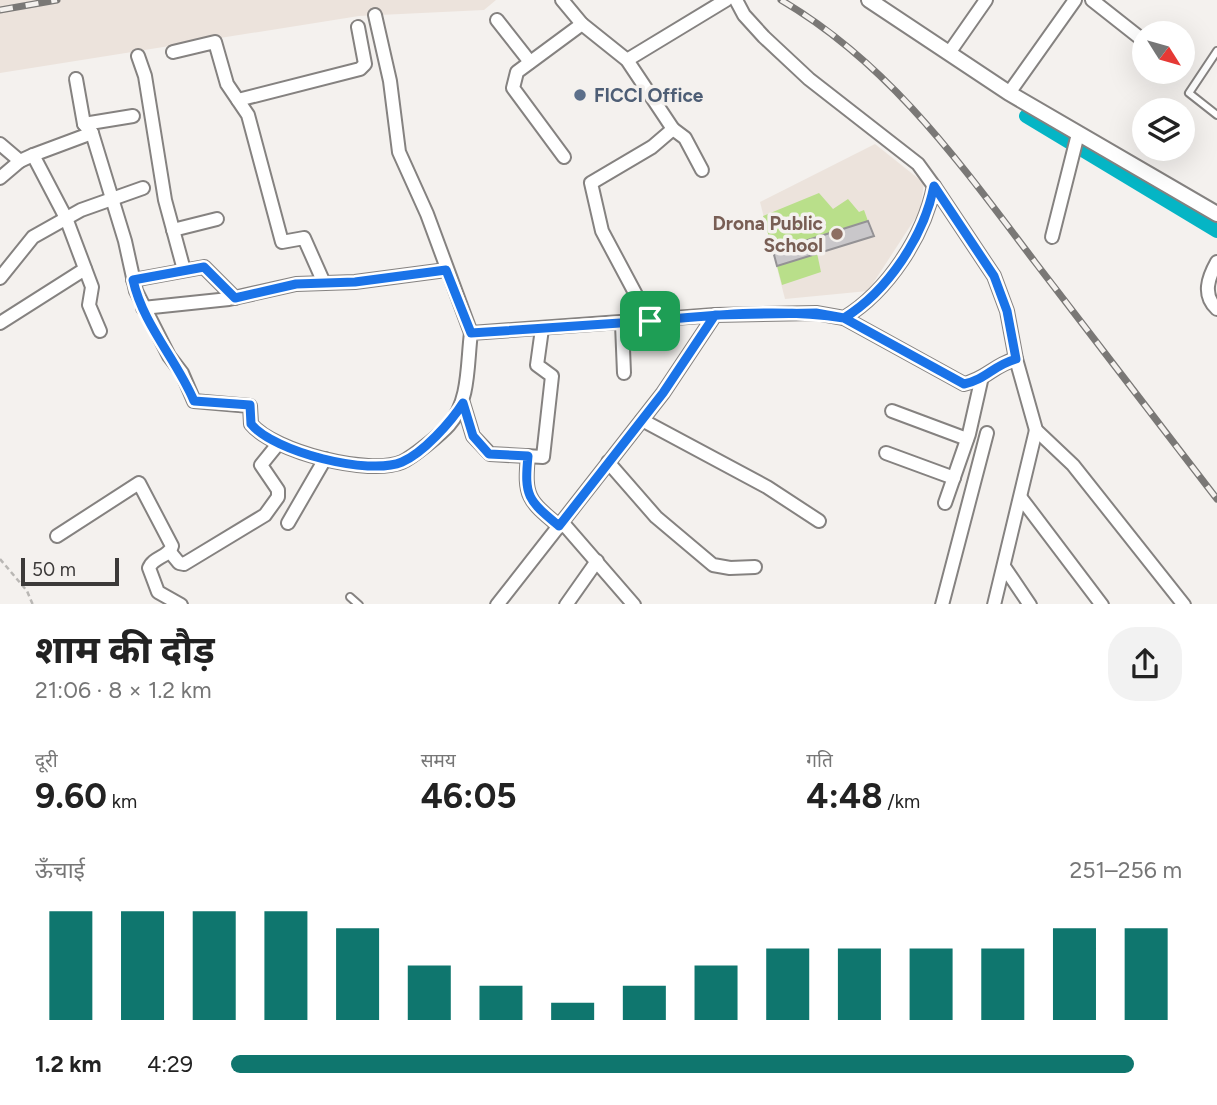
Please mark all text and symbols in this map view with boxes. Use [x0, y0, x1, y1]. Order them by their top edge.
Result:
north arrow [1132, 21, 1195, 84]
map controls [1132, 21, 1195, 161]
place label: FICCI Office [594, 84, 704, 107]
marker: FICCI Office [572, 87, 588, 103]
button: layers [1132, 98, 1195, 161]
place label: Drona Public School [712, 212, 823, 257]
marker: Drona Public School [829, 226, 845, 242]
pin [620, 291, 680, 351]
icon: arrive [631, 302, 669, 340]
scale bar [21, 556, 119, 587]
text: 50 m [32, 558, 76, 581]
text: शाम की दौड़ [35, 627, 215, 673]
button: share [1108, 627, 1182, 701]
text: 21:06 · 8 × 1.2 km [35, 676, 212, 704]
text: दूरी [35, 749, 58, 772]
text: समय [421, 749, 456, 772]
text: गति [806, 749, 833, 772]
text: 9.60 [35, 775, 107, 817]
text: 46:05 [421, 775, 517, 817]
text: 4:48 [806, 775, 883, 817]
text: km [107, 790, 137, 813]
text: /km [883, 790, 920, 813]
text: ऊँचाई [35, 856, 85, 884]
text: 251–256 m [1069, 856, 1182, 884]
text: 1.2 km [35, 1050, 102, 1078]
text: 4:29 [147, 1050, 193, 1078]

